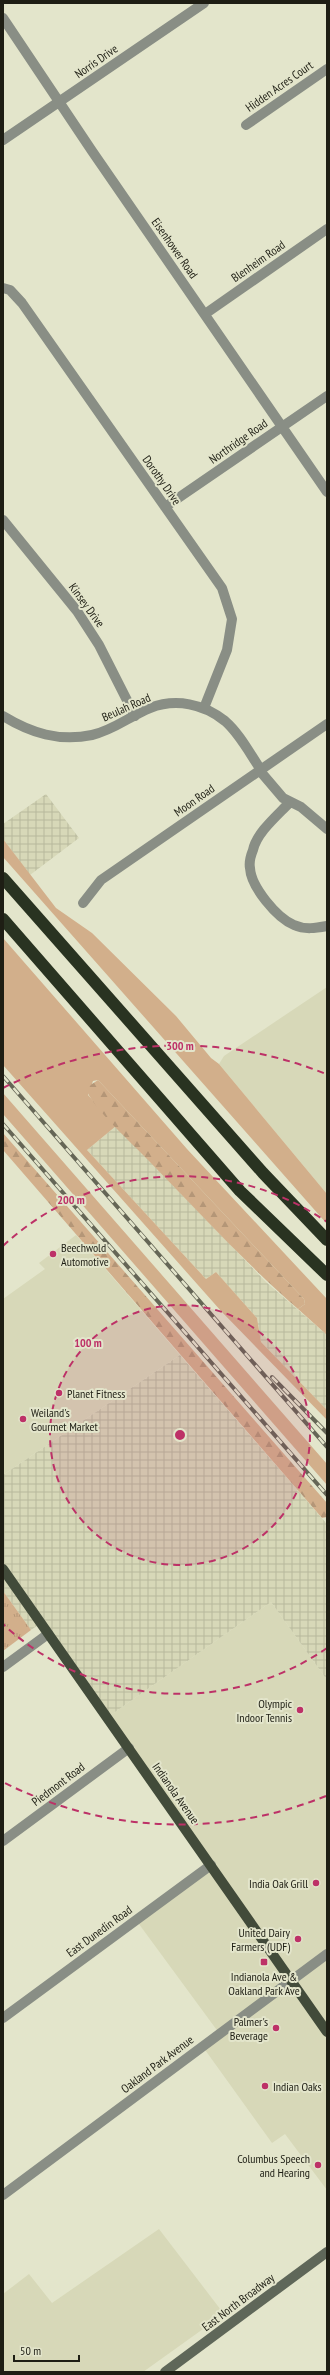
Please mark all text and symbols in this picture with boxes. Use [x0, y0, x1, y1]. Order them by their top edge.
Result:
street label: Norris Drive [72, 41, 120, 81]
street label: Hidden Acres Court [242, 57, 316, 115]
street label: Eisenhower Road [149, 215, 201, 281]
street label: Blenheim Road [228, 237, 288, 285]
street label: Northridge Road [206, 415, 270, 467]
street label: Dorothy Drive [139, 452, 185, 508]
street label: Kinsey Drive [66, 580, 108, 630]
street label: Beulah Road [99, 690, 153, 724]
street label: Moon Road [171, 781, 217, 819]
text: 300 m [166, 1038, 194, 1053]
text: 200 m [57, 1192, 85, 1207]
place label: Beechwold Automotive [61, 1240, 109, 1269]
marker: Beechwold Automotive [48, 1249, 58, 1259]
text: 100 m [74, 1335, 102, 1350]
place label: Planet Fitness [67, 1386, 125, 1401]
marker: Planet Fitness [54, 1388, 64, 1398]
place label: Weiland's Gourmet Market [31, 1405, 98, 1434]
marker: Weiland's Gourmet Market [18, 1414, 28, 1424]
centre of rings [173, 1428, 187, 1442]
place label: Olympic Indoor Tennis [237, 1696, 293, 1725]
marker: Olympic Indoor Tennis [295, 1705, 305, 1715]
street label: Piedmont Road [28, 1759, 88, 1809]
street label: Indianola Avenue [149, 1760, 203, 1827]
place label: India Oak Grill [249, 1876, 308, 1891]
marker: India Oak Grill [311, 1878, 321, 1888]
street label: East Dunedin Road [63, 1902, 135, 1960]
place label: United Dairy Farmers (UDF) [231, 1925, 290, 1954]
marker: United Dairy Farmers (UDF) [293, 1934, 303, 1944]
marker: Indianola Ave & Oakland Park Ave [259, 1957, 269, 1967]
place label: Indianola Ave & Oakland Park Ave [228, 1969, 300, 1998]
place label: Palmer's Beverage [230, 2014, 268, 2043]
marker: Palmer's Beverage [271, 2023, 281, 2033]
street label: Oakland Park Avenue [118, 2032, 196, 2096]
place label: Indian Oaks [273, 2079, 322, 2094]
marker: Indian Oaks [260, 2081, 270, 2091]
place label: Columbus Speech and Hearing [237, 2151, 310, 2180]
marker: Columbus Speech and Hearing [313, 2160, 323, 2170]
street label: East North Broadway [199, 2270, 278, 2334]
scale bar [14, 2337, 79, 2363]
text: 50 m [20, 2343, 41, 2358]

